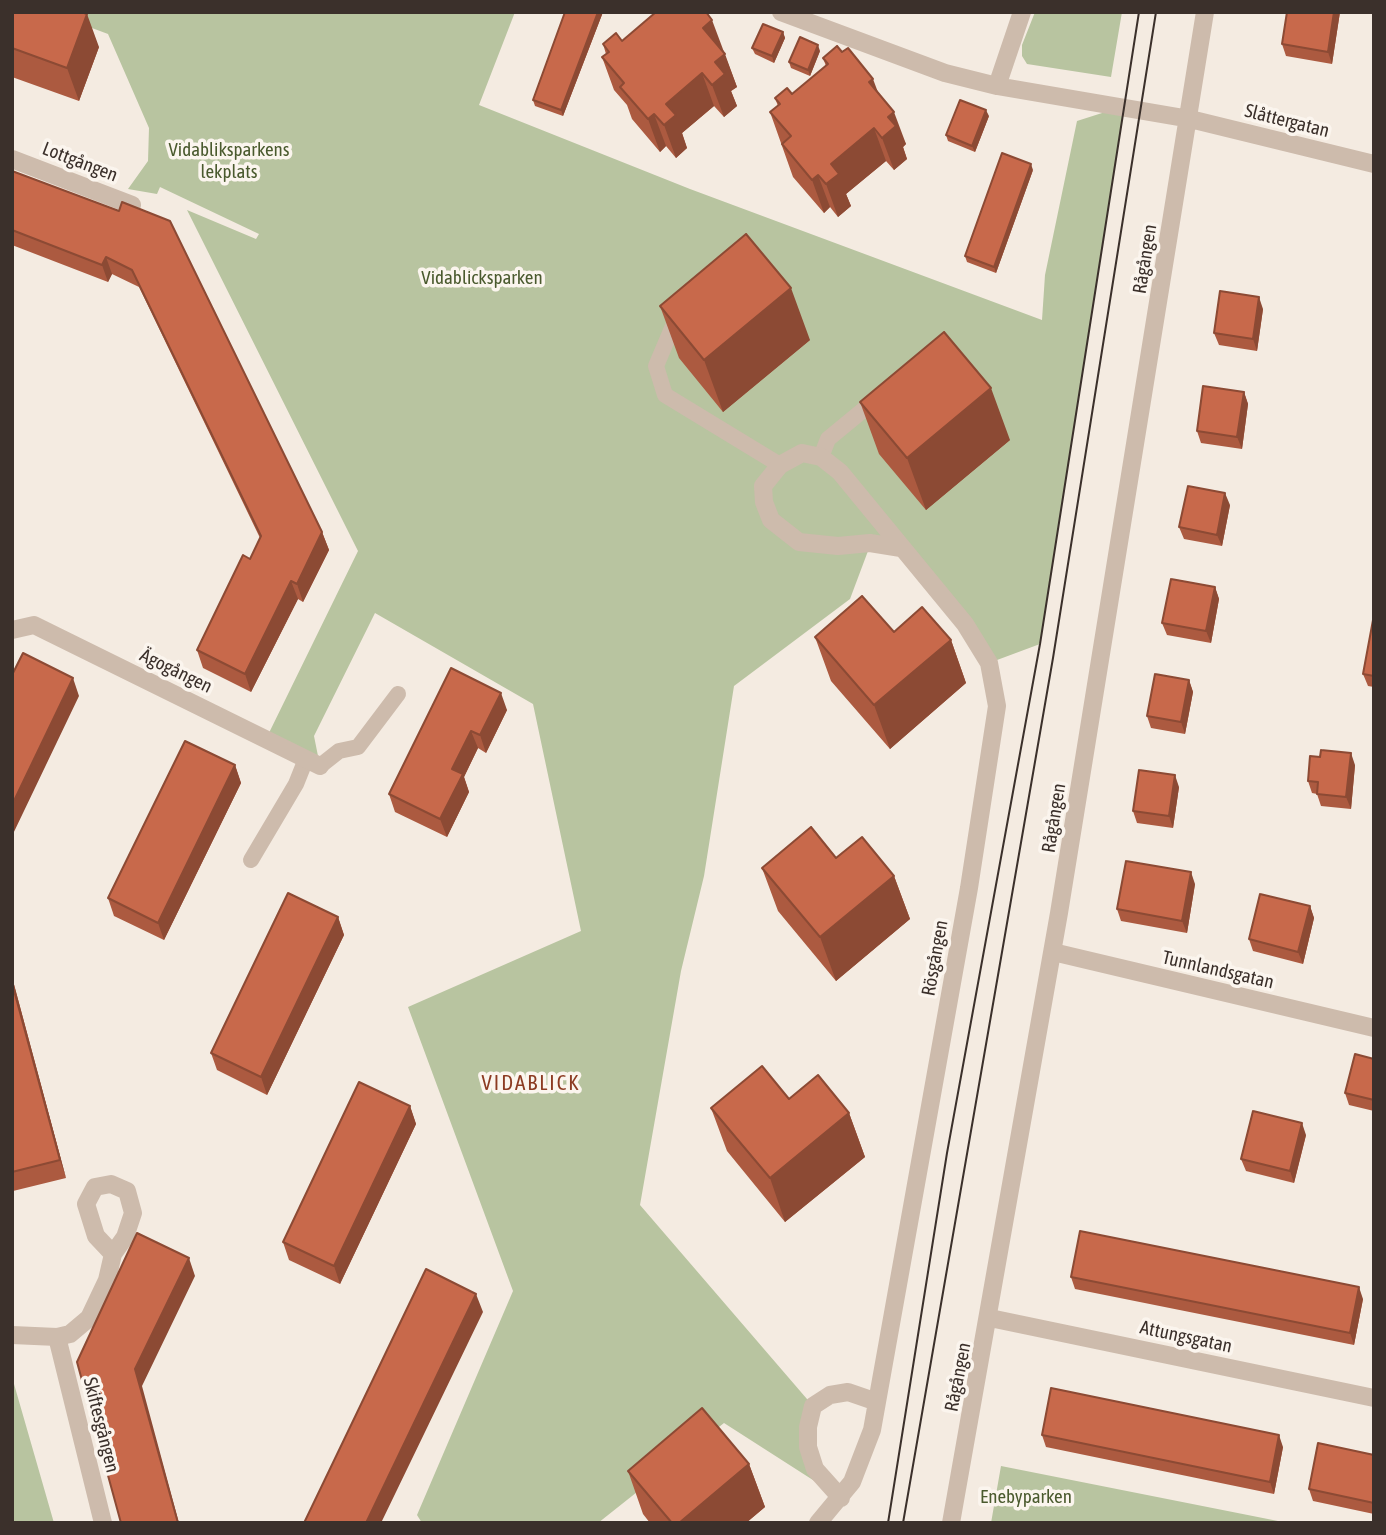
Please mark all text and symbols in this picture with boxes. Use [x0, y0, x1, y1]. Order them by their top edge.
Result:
street label: Slåttergatan [1242, 99, 1332, 143]
street label: Lottgången [39, 137, 121, 187]
park label: Vidabliksparkens lekplats [169, 139, 289, 183]
street label: Rågången [1128, 223, 1162, 295]
park label: Vidablicksparken [421, 267, 543, 289]
street label: Ägogången [136, 644, 216, 698]
street label: Rågången [1037, 782, 1071, 854]
street label: Rösgången [917, 918, 953, 998]
street label: Tunnlandsgatan [1160, 946, 1276, 994]
district label: VIDABLICK [483, 1070, 579, 1096]
street label: Attungsgatan [1138, 1316, 1234, 1358]
street label: Rågången [940, 1341, 976, 1413]
street label: Skiftesgången [78, 1375, 124, 1475]
park label: Enebyparken [980, 1486, 1072, 1508]

